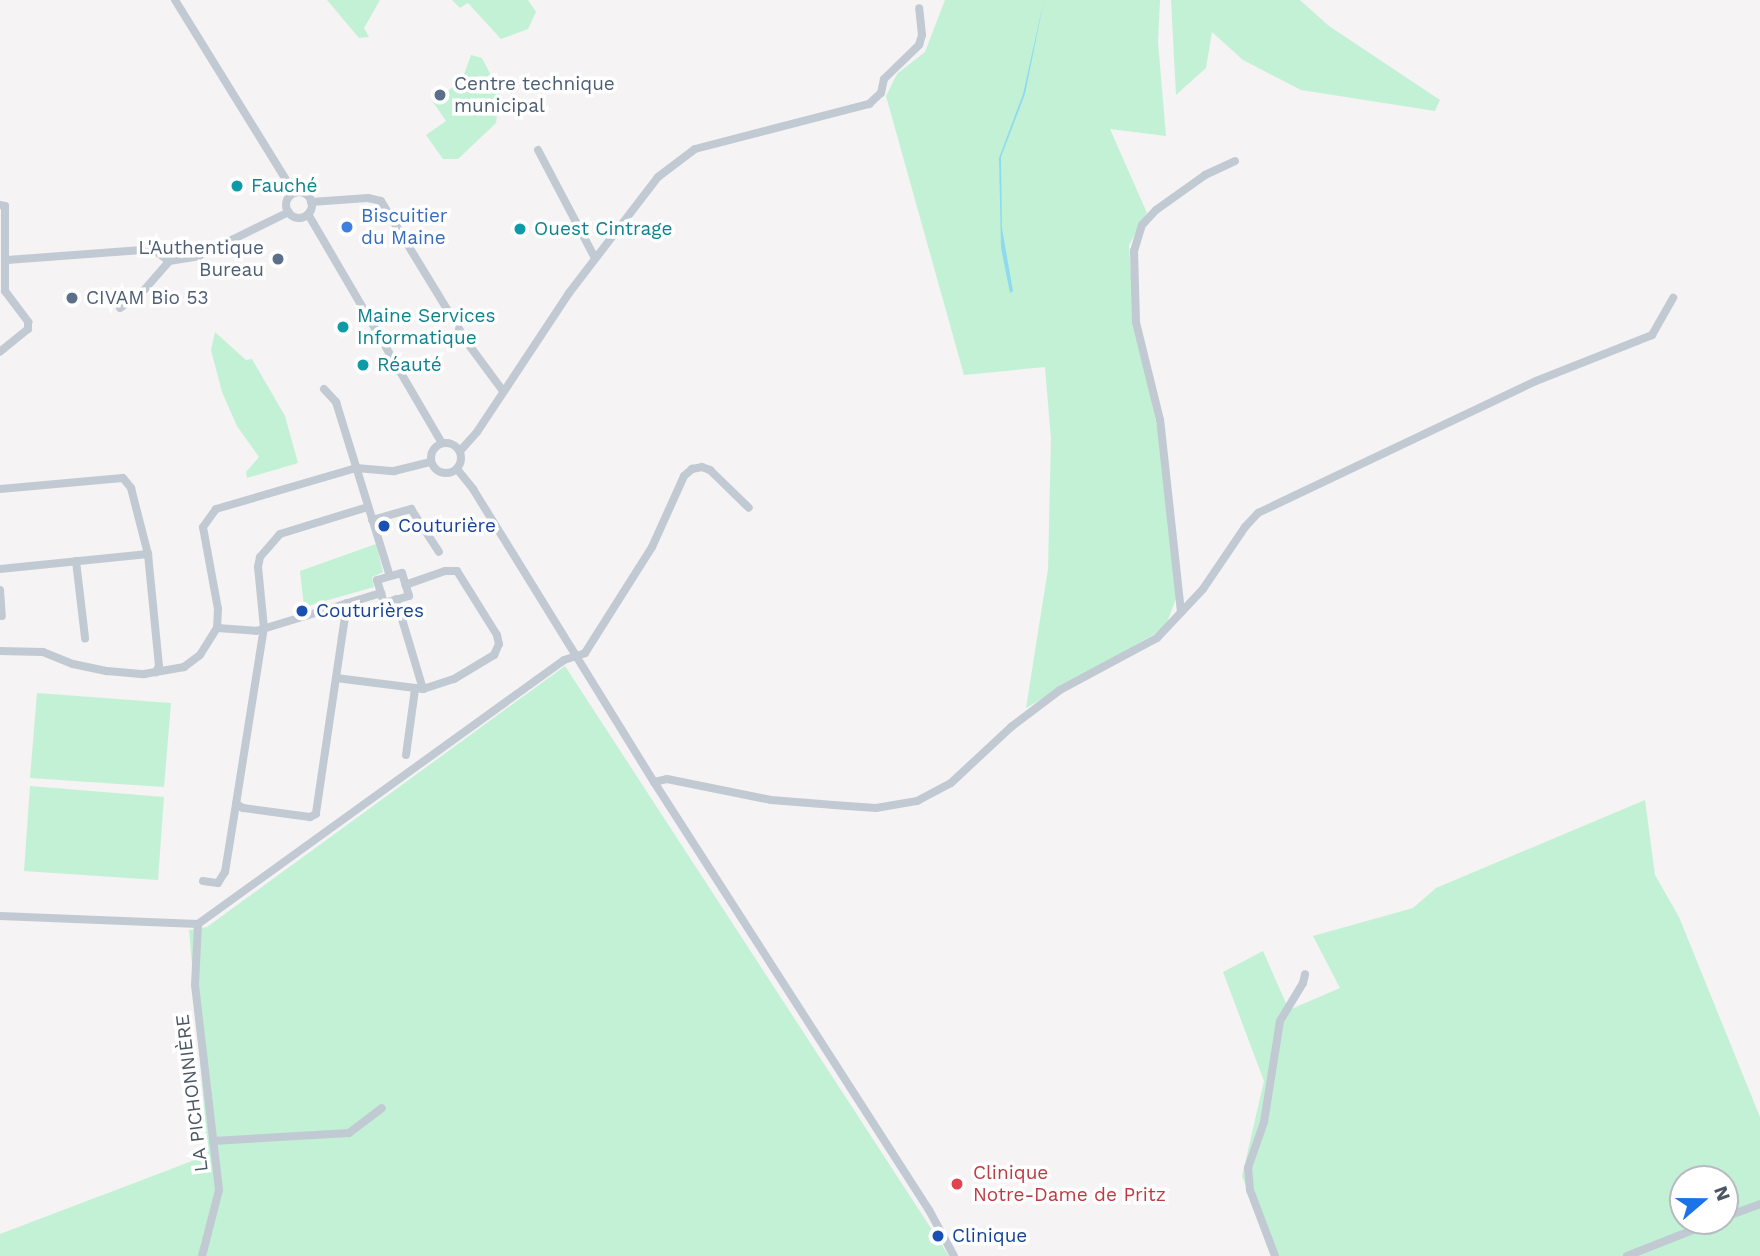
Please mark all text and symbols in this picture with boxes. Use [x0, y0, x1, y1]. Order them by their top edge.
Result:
place label: Centre technique municipal [454, 73, 615, 117]
marker: Centre technique municipal [432, 87, 448, 103]
place label: Fauché [251, 175, 317, 197]
marker: Fauché [229, 178, 245, 194]
place label: Biscuitier du Maine [361, 205, 448, 249]
place label: Ouest Cintrage [534, 218, 672, 240]
marker: Biscuitier du Maine [339, 219, 355, 235]
marker: Ouest Cintrage [512, 221, 528, 237]
place label: L'Authentique Bureau [138, 237, 264, 281]
marker: L'Authentique Bureau [270, 251, 286, 267]
place label: CIVAM Bio 53 [86, 287, 209, 309]
marker: CIVAM Bio 53 [64, 290, 80, 306]
place label: Maine Services Informatique [357, 305, 496, 349]
marker: Maine Services Informatique [335, 319, 351, 335]
place label: Réauté [377, 354, 442, 376]
marker: Réauté [355, 357, 371, 373]
place label: Couturière [398, 515, 496, 537]
marker: Couturière [376, 518, 392, 534]
place label: Couturières [316, 600, 424, 622]
marker: Couturières [294, 603, 310, 619]
street label: LA PICHONNIÈRE [171, 1013, 213, 1173]
place label: Clinique Notre-Dame de Pritz [973, 1162, 1166, 1206]
north arrow [1669, 1165, 1739, 1235]
marker: Clinique Notre-Dame de Pritz [947, 1174, 967, 1194]
text: N [1709, 1183, 1736, 1204]
place label: Clinique [952, 1225, 1027, 1247]
marker: Clinique [930, 1228, 946, 1244]

